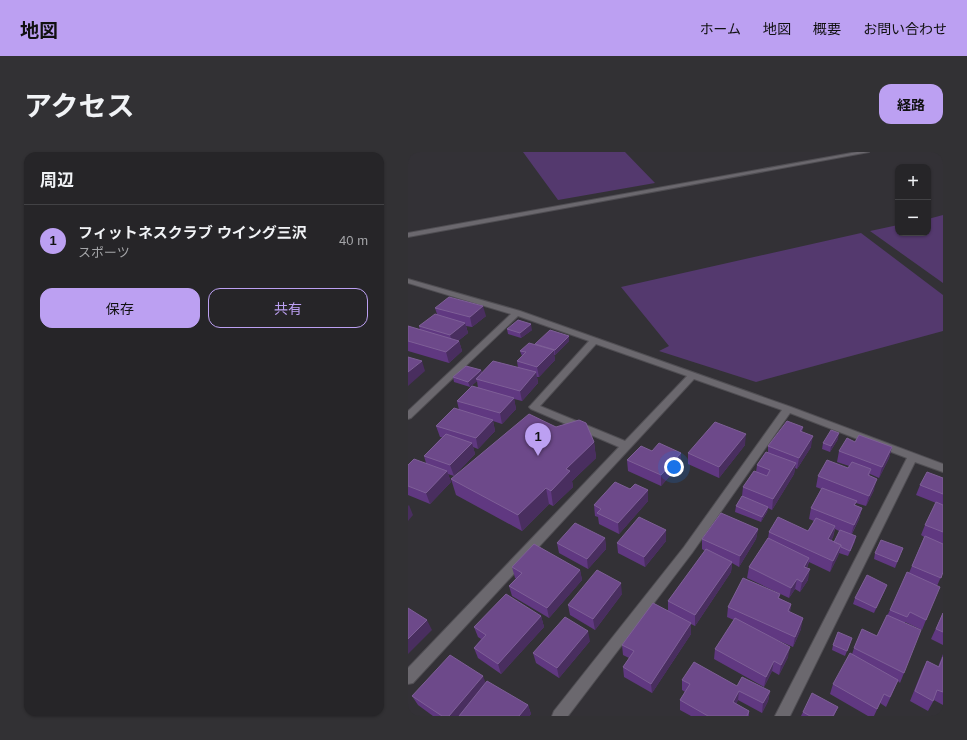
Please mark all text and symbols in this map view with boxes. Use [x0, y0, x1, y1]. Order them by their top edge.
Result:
text: 地図 [20, 20, 58, 41]
text: ホーム [699, 21, 741, 37]
text: 地図 [763, 21, 791, 37]
text: 概要 [813, 21, 841, 37]
text: お問い合わせ [863, 21, 947, 37]
button: 経路 [879, 84, 943, 124]
text: アクセス [24, 91, 135, 122]
map controls [895, 164, 931, 236]
button: + [895, 164, 931, 200]
text: 周辺 [40, 171, 74, 190]
button: − [895, 200, 931, 236]
text: フィットネスクラブ ウイング三沢 [78, 224, 307, 241]
text: 1 [49, 233, 57, 248]
text: 40 m [339, 233, 368, 248]
text: スポーツ [78, 245, 130, 260]
button: 保存 [40, 288, 200, 328]
button: 共有 [208, 288, 368, 328]
pin: 1 [525, 423, 551, 456]
your location [664, 457, 684, 477]

